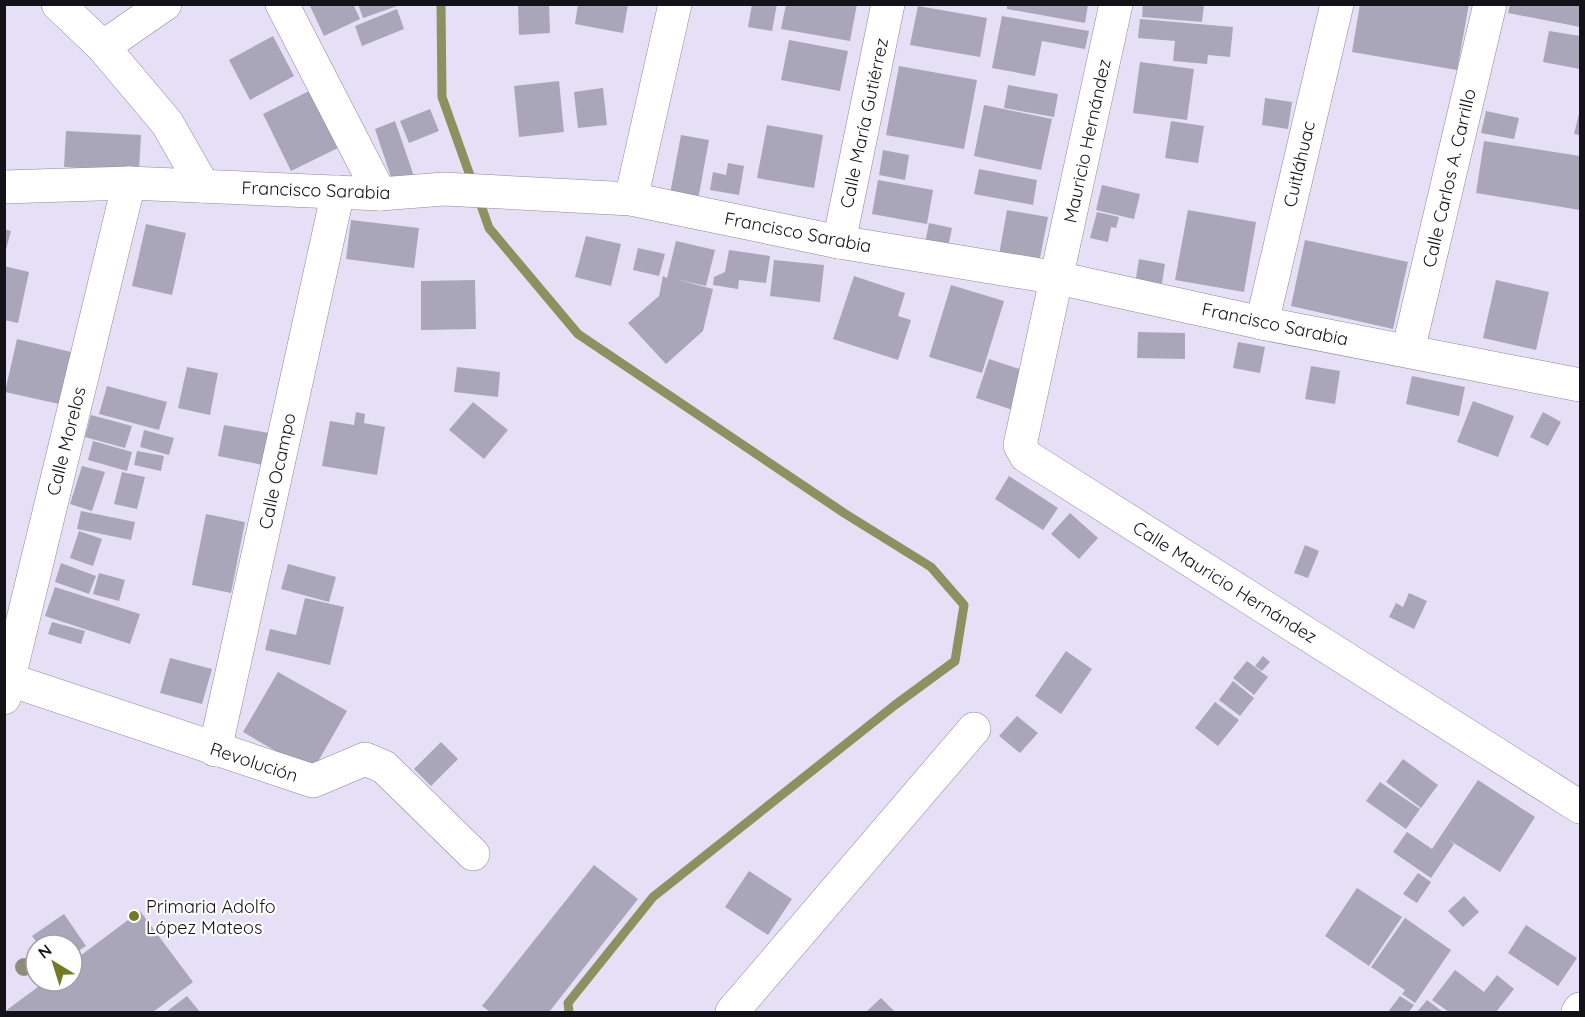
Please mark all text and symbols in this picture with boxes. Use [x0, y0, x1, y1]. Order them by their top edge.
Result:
street label: Calle María Gutiérrez [835, 36, 893, 210]
street label: Mauricio Hernández [1058, 57, 1116, 225]
street label: Calle Carlos A. Carrillo [1417, 86, 1481, 270]
street label: Cuitláhuac [1278, 119, 1320, 209]
street label: Francisco Sarabia [241, 176, 391, 204]
street label: Francisco Sarabia [723, 206, 873, 258]
street label: Francisco Sarabia [1200, 297, 1350, 351]
street label: Calle Morelos [41, 384, 91, 498]
street label: Calle Ocampo [253, 411, 301, 531]
street label: Calle Mauricio Hernández [1129, 516, 1321, 648]
street label: Revolución [207, 737, 301, 787]
place label: Primaria Adolfo López Mateos [146, 895, 276, 939]
marker: Primaria Adolfo López Mateos [127, 909, 141, 923]
north arrow [24, 933, 84, 993]
text: N [34, 940, 56, 963]

